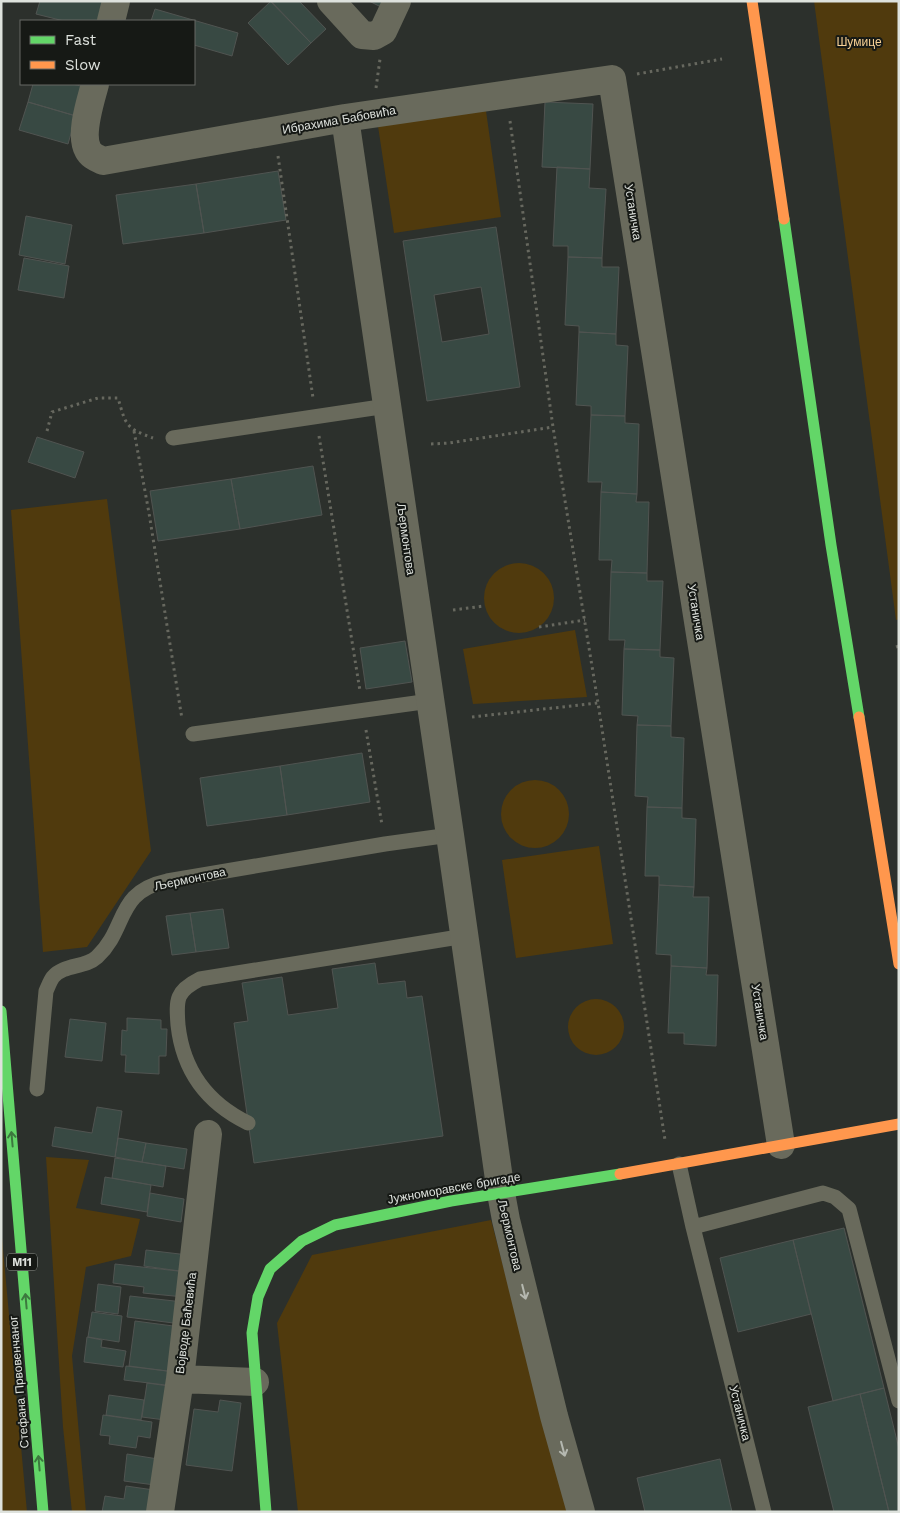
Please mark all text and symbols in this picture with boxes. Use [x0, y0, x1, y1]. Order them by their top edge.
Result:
legend [20, 20, 195, 85]
text: Fast [65, 31, 97, 49]
park label: Шумице [836, 35, 882, 49]
text: Slow [65, 56, 101, 74]
street label: Ибрахима Бабовића [281, 103, 397, 137]
street label: Устаничка [622, 183, 644, 241]
street label: Љермонтова [394, 502, 418, 576]
street label: Устаничка [685, 583, 707, 641]
street label: Љермонтова [153, 865, 227, 893]
street label: Устаничка [749, 983, 771, 1041]
one-way arrow [7, 1132, 17, 1148]
street label: Јужноморавске бригаде [386, 1169, 522, 1207]
street label: Љермонтова [495, 1198, 525, 1272]
road number: M11 [7, 1254, 37, 1270]
street label: Војводе Баћевића [173, 1271, 199, 1375]
one-way arrow [519, 1283, 529, 1299]
one-way arrow [21, 1294, 30, 1310]
street label: Стефана Првовенчаног [6, 1315, 32, 1449]
street label: Устаничка [726, 1384, 754, 1442]
one-way arrow [559, 1441, 569, 1457]
one-way arrow [34, 1455, 44, 1471]

